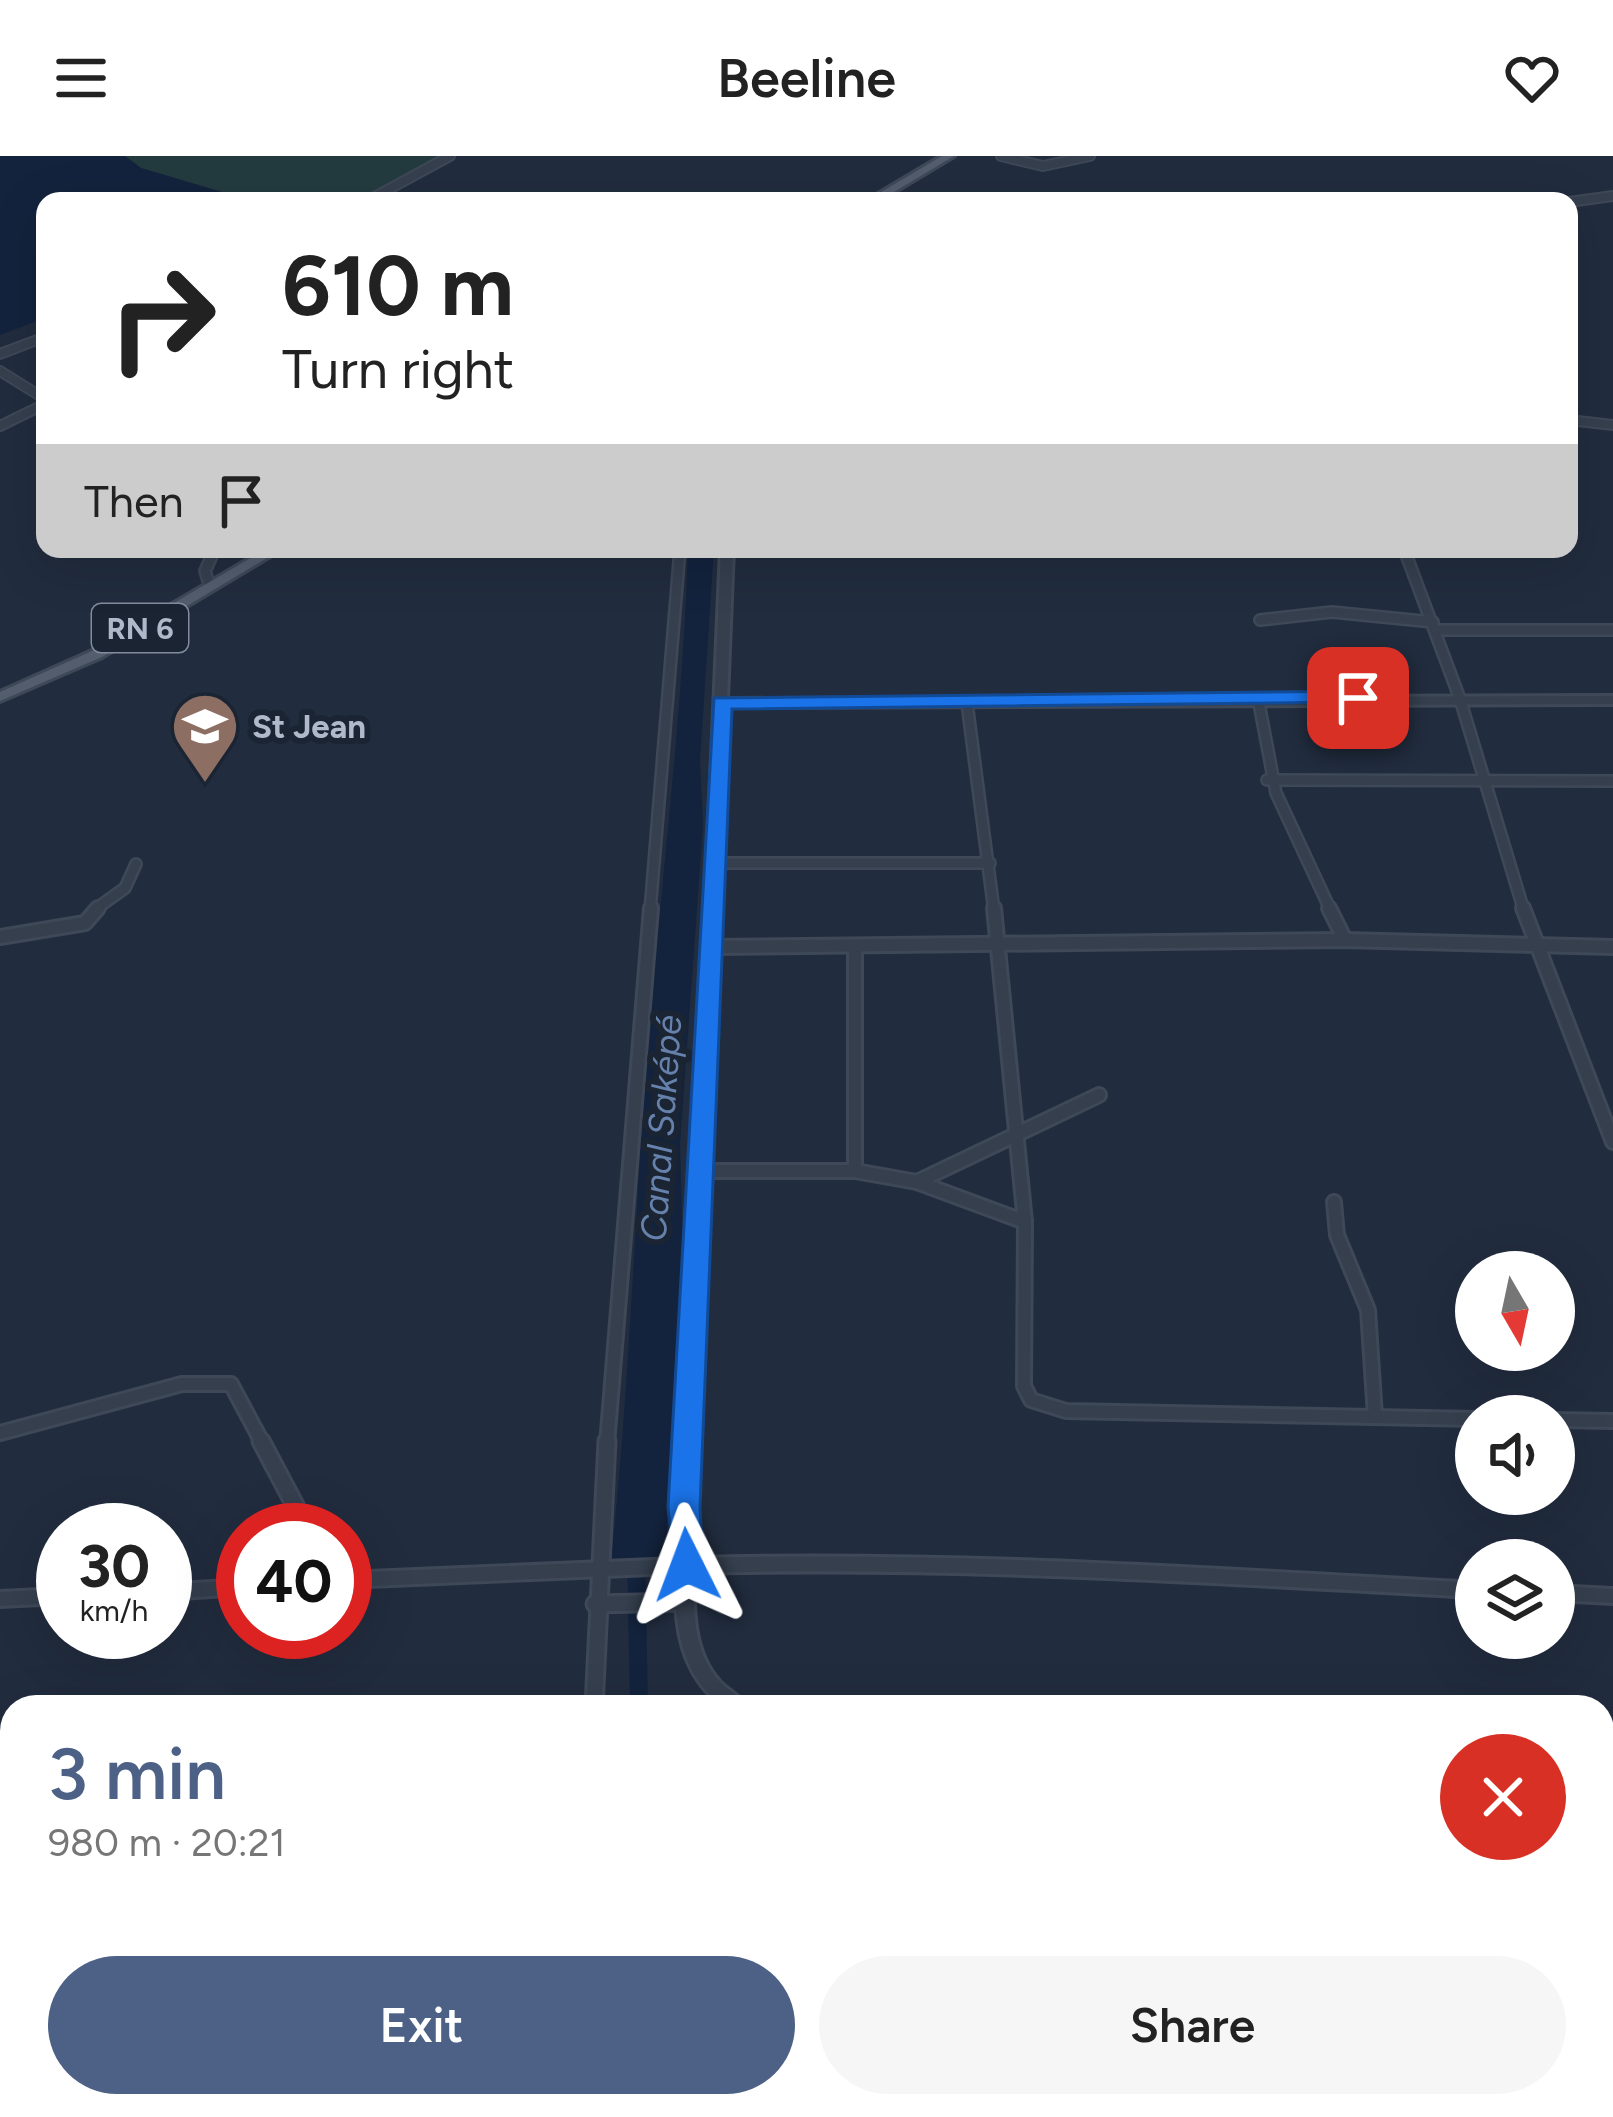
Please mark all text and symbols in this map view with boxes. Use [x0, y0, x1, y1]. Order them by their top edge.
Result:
icon: menu [48, 45, 114, 111]
icon: heart [1499, 45, 1565, 111]
text: Beeline [717, 46, 896, 111]
text: 610 m [282, 235, 514, 336]
icon: right [84, 240, 240, 396]
text: Turn right [282, 337, 514, 402]
icon: arrive [208, 468, 274, 534]
text: Then [84, 474, 184, 528]
road number: RN 6 [92, 604, 188, 652]
pin [1307, 647, 1409, 749]
icon: arrive [1325, 665, 1391, 731]
school or university icon: St Jean [170, 691, 240, 785]
place label: St Jean [252, 707, 366, 746]
water label: Canal Saképé [632, 1013, 690, 1243]
north arrow [1455, 1251, 1575, 1371]
map controls [1455, 1251, 1575, 1659]
button: sound [1455, 1395, 1575, 1515]
position arrow [624, 1502, 750, 1628]
speed limit sign: 40 [216, 1503, 372, 1659]
text: 30 [78, 1530, 150, 1602]
button: layers [1455, 1539, 1575, 1659]
text: km/h [80, 1592, 148, 1629]
text: 3 min [48, 1731, 226, 1817]
button: close [1440, 1734, 1566, 1860]
text: 980 m · 20:21 [48, 1819, 286, 1866]
button: Exit [48, 1956, 795, 2094]
button: Share [819, 1956, 1566, 2094]

